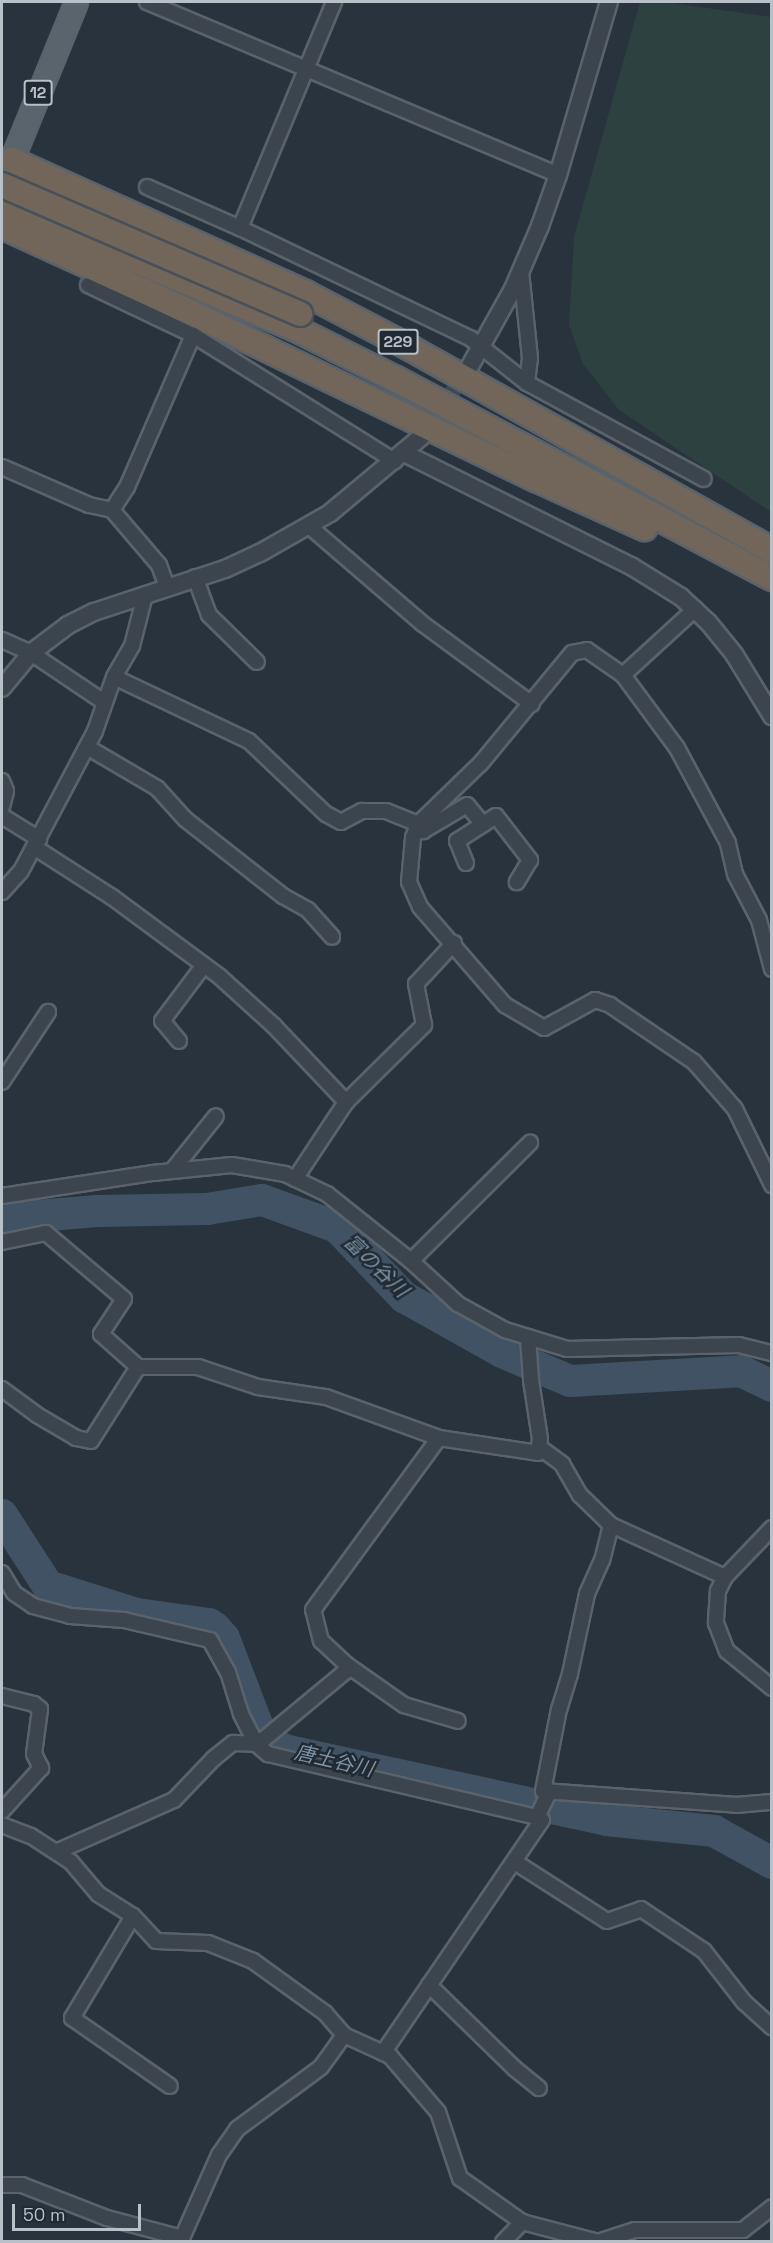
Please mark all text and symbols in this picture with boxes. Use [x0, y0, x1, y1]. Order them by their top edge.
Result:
road number: 12 [23, 80, 53, 106]
road number: 229 [377, 329, 419, 355]
water label: 富の谷川 [339, 1230, 413, 1302]
water label: 唐土谷川 [292, 1740, 376, 1782]
scale bar [15, 2192, 144, 2230]
text: 50 m [23, 2203, 65, 2226]

